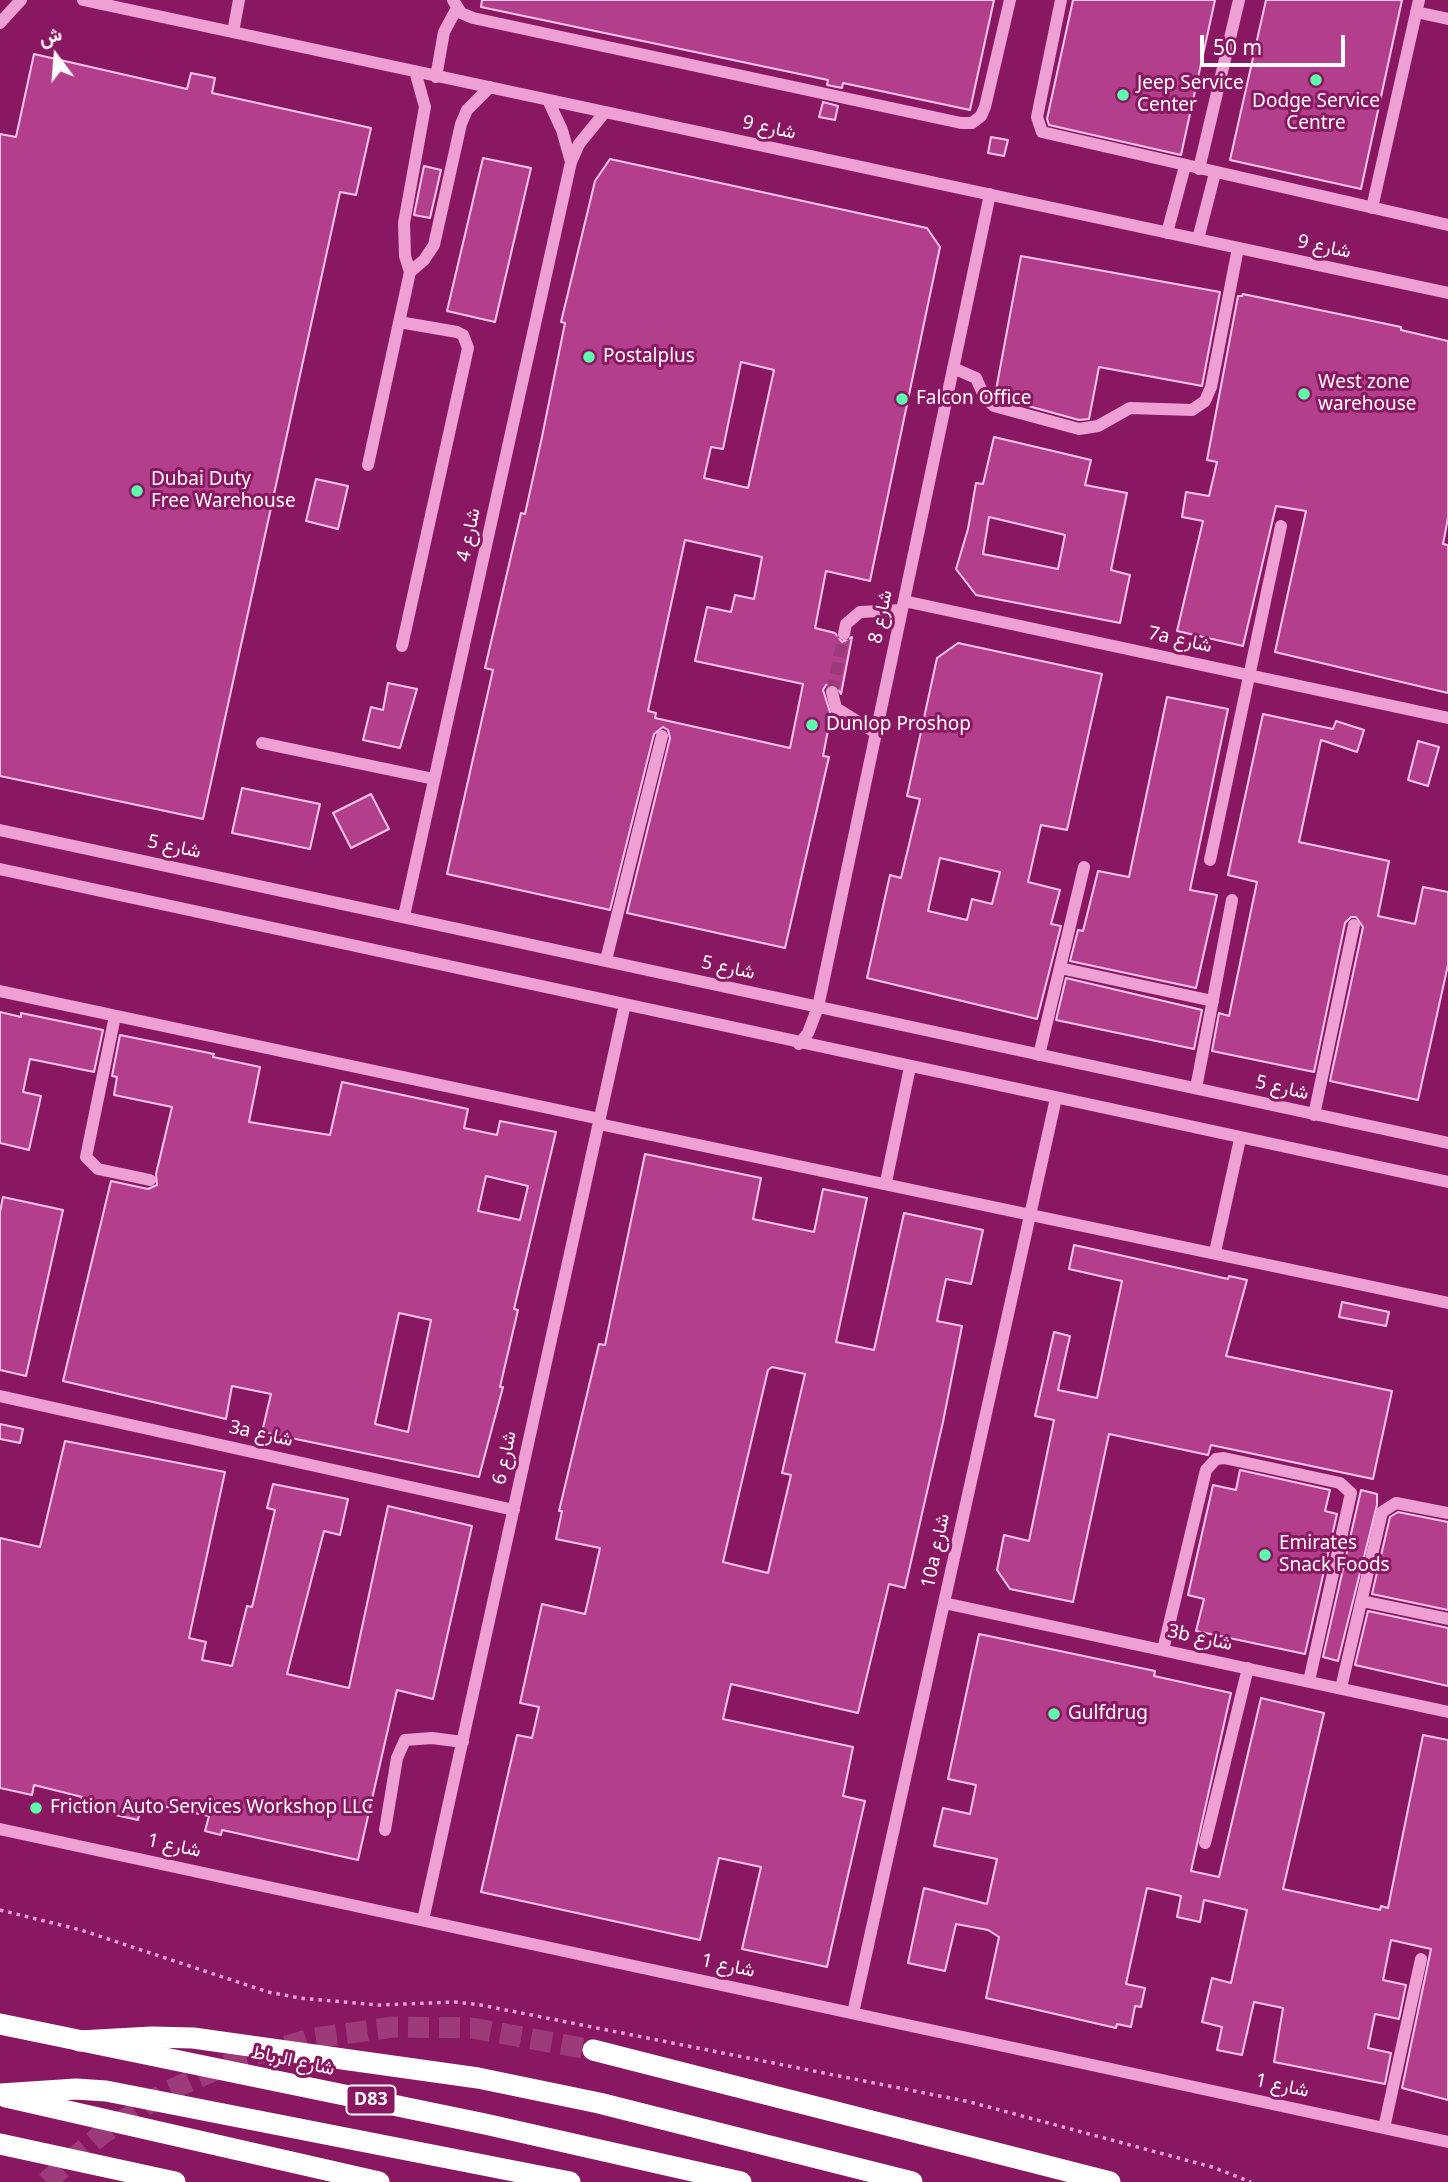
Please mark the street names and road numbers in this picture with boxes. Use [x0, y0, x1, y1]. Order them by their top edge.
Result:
street label: شارع 9 [740, 111, 798, 145]
street label: شارع 9 [1295, 230, 1353, 264]
street label: شارع 4 [452, 506, 486, 564]
street label: شارع 8 [864, 588, 898, 646]
street label: 7a شارع [1146, 622, 1214, 658]
street label: شارع 5 [145, 830, 203, 864]
street label: شارع 5 [699, 951, 757, 985]
street label: شارع 5 [1253, 1071, 1311, 1105]
street label: 3a شارع [227, 1416, 295, 1452]
street label: شارع 6 [488, 1429, 522, 1487]
street label: 10a شارع [917, 1512, 955, 1590]
street label: 3b شارع [1165, 1620, 1235, 1656]
street label: شارع 1 [145, 1829, 203, 1863]
street label: شارع 1 [699, 1949, 757, 1983]
street label: شارع الرباط [249, 2041, 337, 2081]
street label: شارع 1 [1253, 2069, 1311, 2103]
road number: D83 [346, 2086, 396, 2114]

